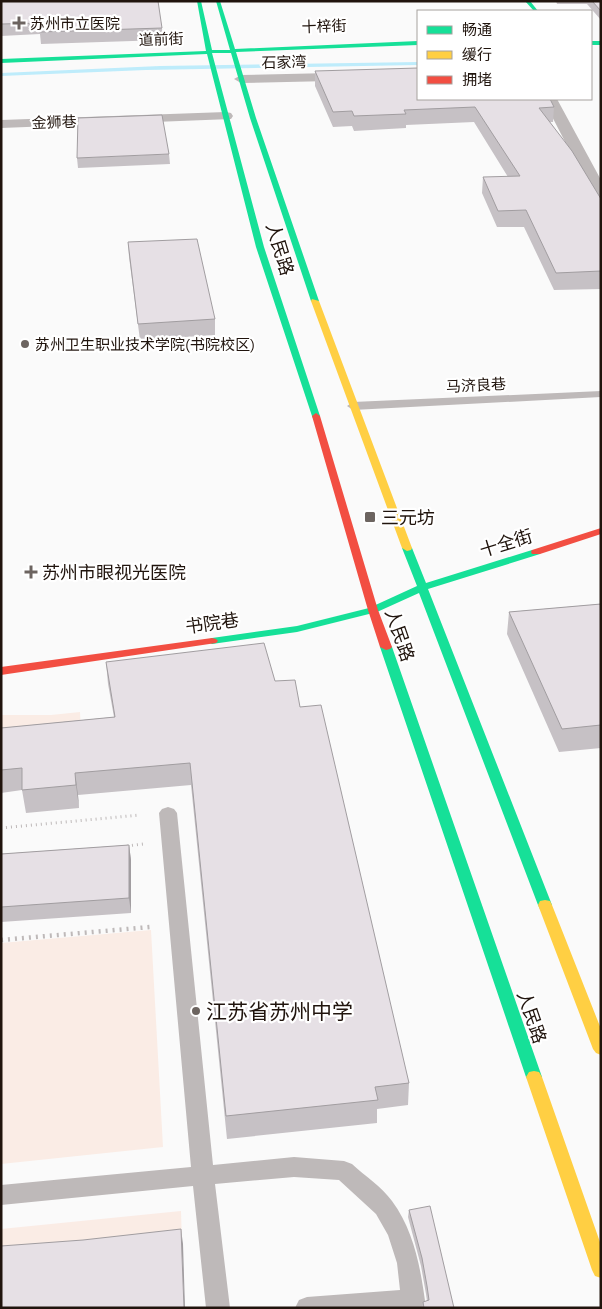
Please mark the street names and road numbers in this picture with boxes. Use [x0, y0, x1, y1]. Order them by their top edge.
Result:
street label: 十梓街 [301, 16, 347, 36]
street label: 道前街 [138, 29, 184, 49]
street label: 石家湾 [261, 52, 307, 72]
street label: 金狮巷 [31, 112, 77, 132]
street label: 人民路 [261, 220, 299, 278]
street label: 马济良巷 [446, 374, 506, 396]
street label: 十全街 [477, 524, 535, 562]
street label: 人民路 [380, 606, 420, 664]
street label: 书院巷 [184, 608, 240, 638]
street label: 人民路 [512, 988, 552, 1046]

